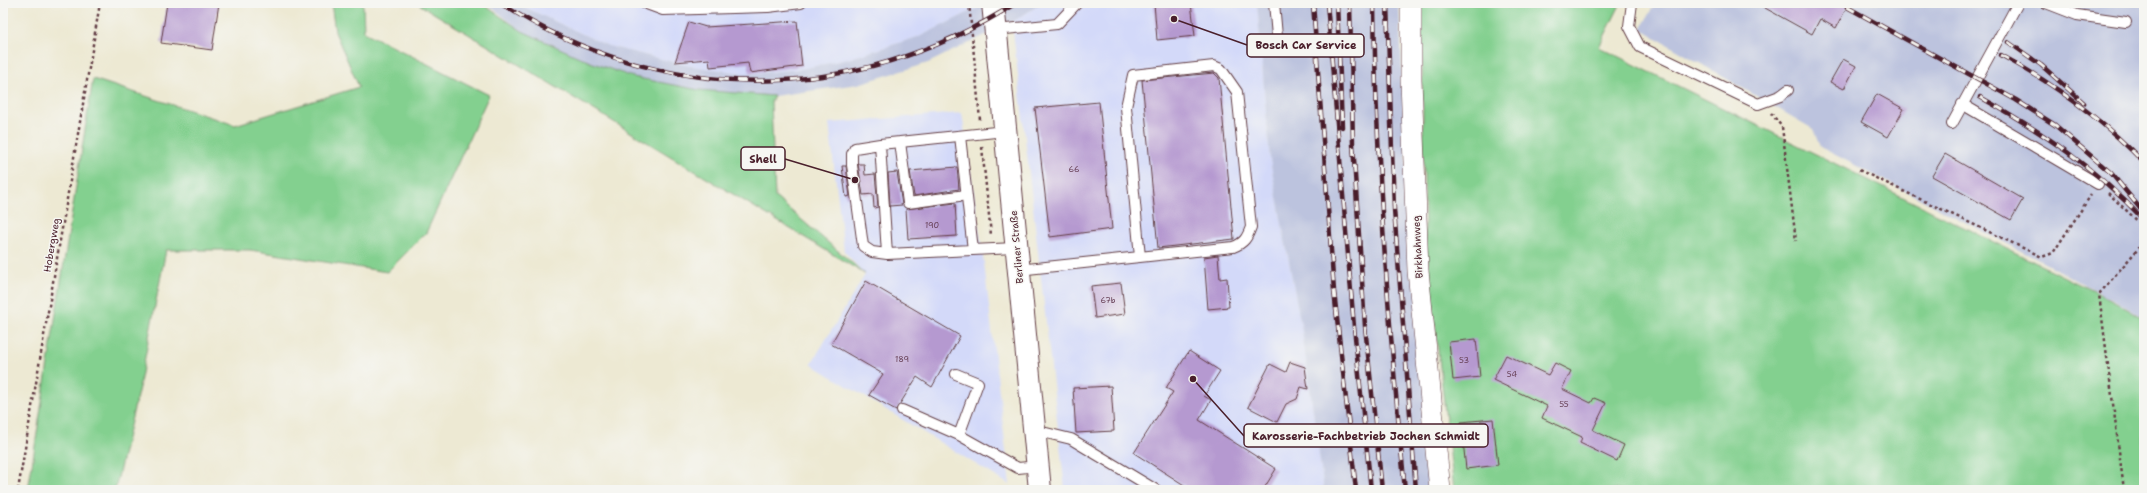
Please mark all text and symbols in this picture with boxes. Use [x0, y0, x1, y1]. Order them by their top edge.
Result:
callout: Bosch Car Service [1247, 34, 1364, 57]
text: Bosch Car Service [1255, 38, 1357, 53]
callout: Shell [741, 147, 785, 170]
text: Shell [749, 152, 777, 167]
house number: 66 [1069, 164, 1080, 175]
street label: Berliner Straße [1007, 210, 1026, 284]
street label: Birkhahnweg [1409, 215, 1426, 279]
street label: Hobergweg [40, 217, 63, 273]
house number: 190 [925, 220, 939, 231]
house number: 67b [1100, 295, 1116, 306]
house number: 189 [895, 354, 909, 365]
house number: 53 [1459, 355, 1469, 366]
house number: 54 [1507, 369, 1518, 380]
house number: 55 [1559, 399, 1569, 410]
callout: Karosserie-Fachbetrieb Jochen Schmidt [1244, 424, 1488, 447]
text: Karosserie-Fachbetrieb Jochen Schmidt [1252, 429, 1481, 444]

